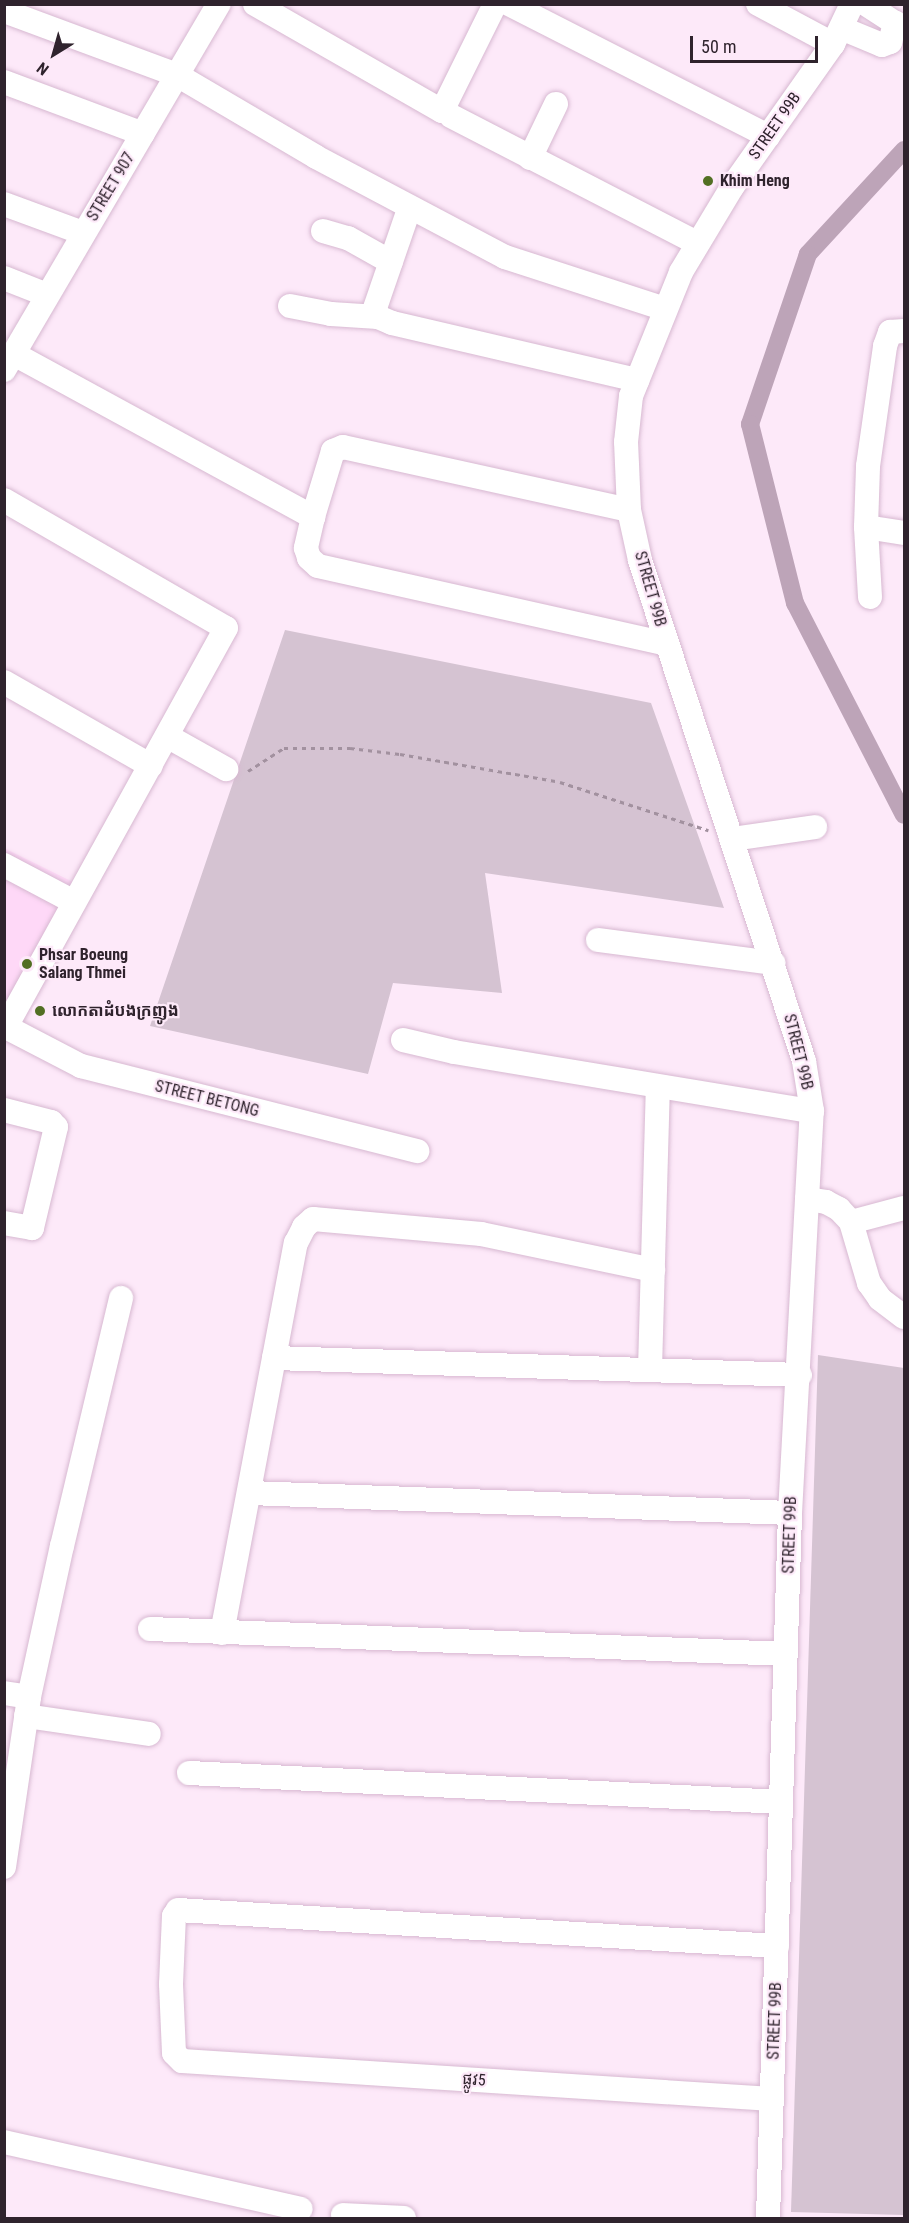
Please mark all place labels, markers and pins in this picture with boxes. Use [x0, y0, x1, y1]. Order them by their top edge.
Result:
place label: Khim Heng [720, 171, 790, 191]
marker: Khim Heng [701, 174, 715, 188]
place label: Phsar Boeung Salang Thmei [39, 945, 128, 983]
marker: Phsar Boeung Salang Thmei [20, 957, 34, 971]
place label: លោកតាដំបងក្រញូង [52, 1001, 179, 1021]
marker: លោកតាដំបងក្រញូង [33, 1004, 47, 1018]

